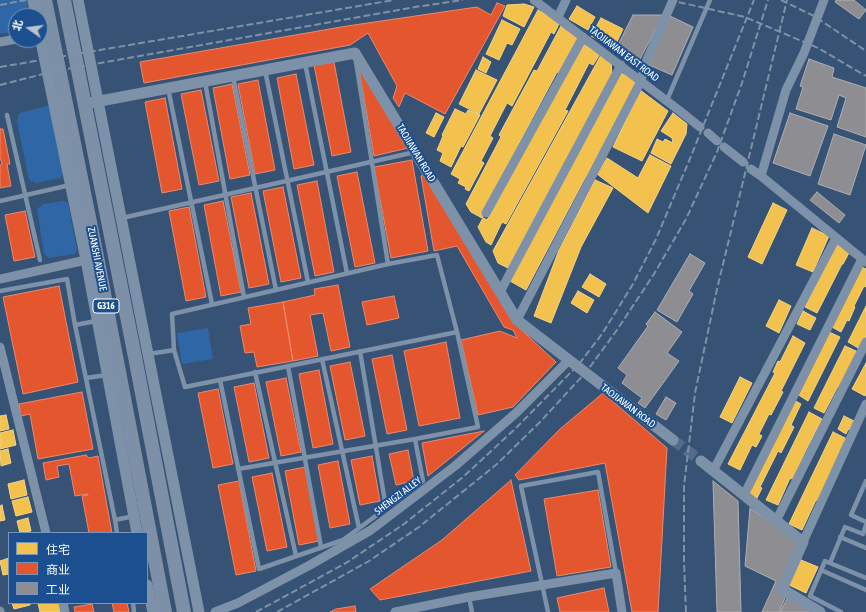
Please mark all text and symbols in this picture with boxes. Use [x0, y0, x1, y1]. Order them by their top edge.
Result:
north arrow [8, 8, 48, 48]
text: 北 [10, 19, 24, 32]
street label: TAOJIAWAN EAST ROAD [587, 24, 661, 84]
street label: TAOJIAWAN ROAD [394, 122, 438, 184]
street label: ZUANSHI AVENUE [85, 226, 109, 292]
road number: G316 [93, 299, 119, 313]
street label: TAOJIAWAN ROAD [598, 382, 658, 430]
street label: SHENGZI ALLEY [372, 475, 424, 517]
legend [8, 532, 148, 604]
text: 住宅 [46, 543, 70, 557]
text: 商业 [46, 563, 70, 577]
text: 工业 [46, 583, 70, 597]

